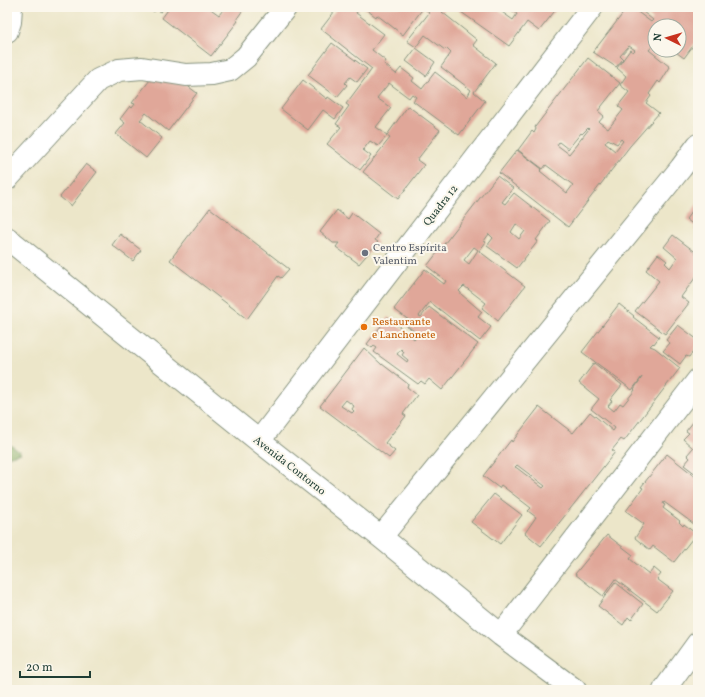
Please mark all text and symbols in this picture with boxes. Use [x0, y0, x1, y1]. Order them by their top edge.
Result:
north arrow [647, 18, 687, 58]
text: N [651, 33, 666, 42]
street label: Quadra 12 [420, 182, 462, 230]
place label: Centro Espírita Valentim [373, 241, 447, 269]
marker: Centro Espírita Valentim [360, 248, 370, 258]
place label: Restaurante e Lanchonete [372, 315, 435, 343]
marker: Restaurante e Lanchonete [359, 322, 369, 332]
street label: Avenida Contorno [250, 433, 328, 499]
scale bar [20, 653, 90, 679]
text: 20 m [26, 660, 53, 676]

